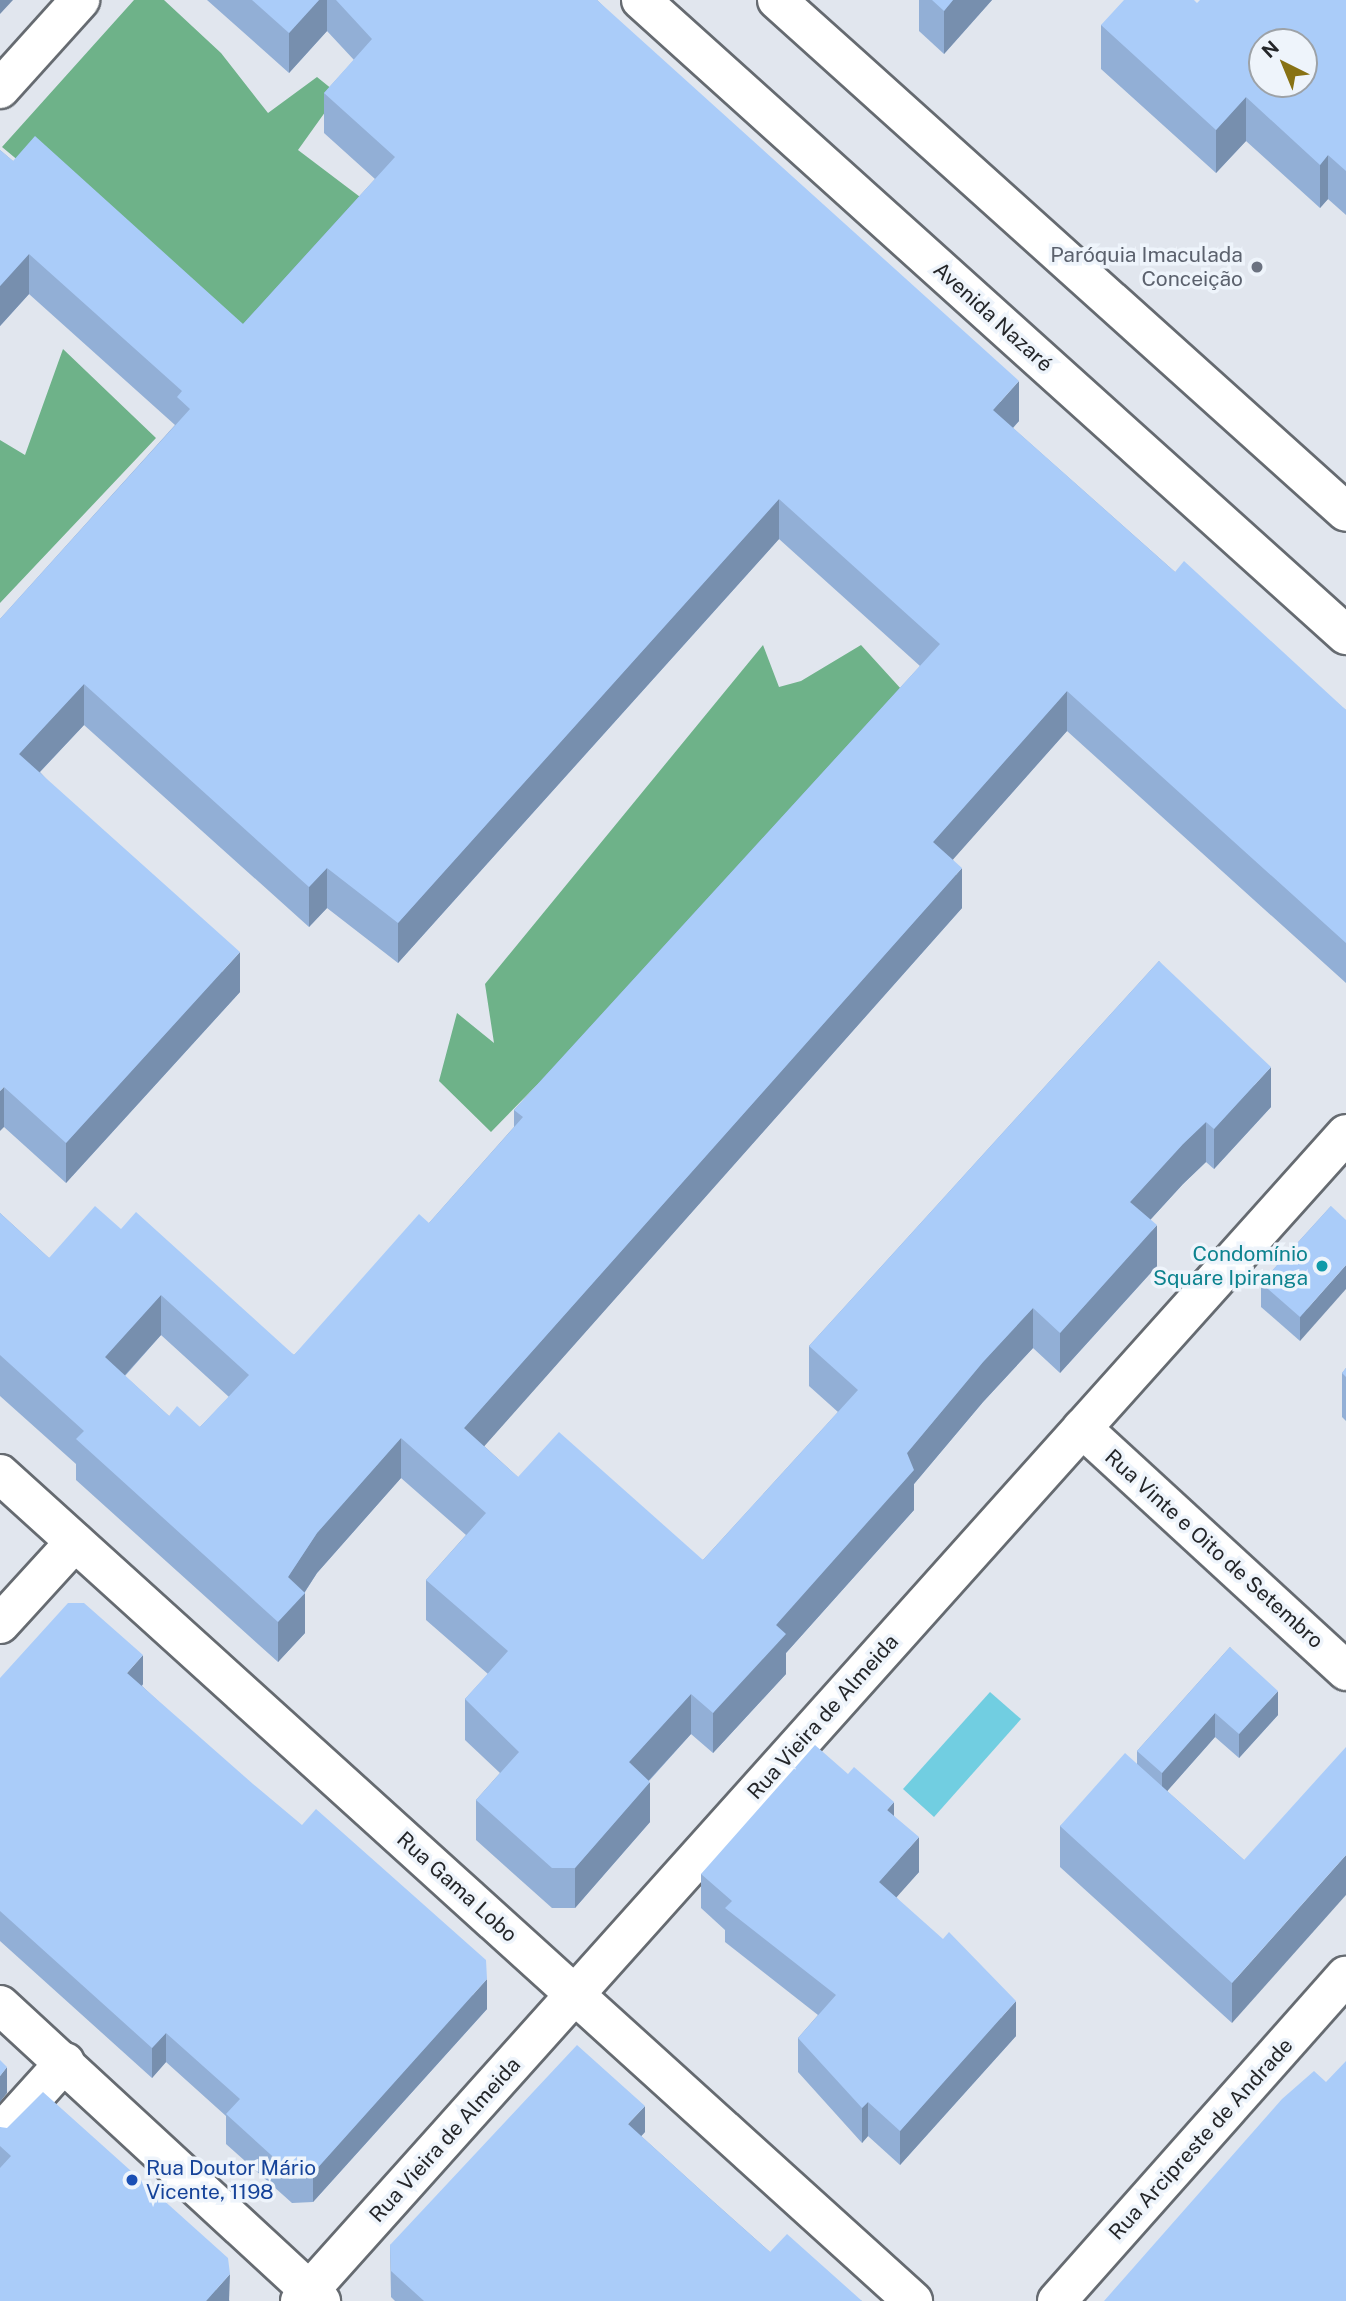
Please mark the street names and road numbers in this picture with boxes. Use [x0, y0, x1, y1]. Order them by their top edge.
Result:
street label: Avenida Nazaré [928, 257, 1058, 377]
street label: Rua Vinte e Oito de Setembro [1099, 1444, 1329, 1654]
street label: Rua Vieira de Almeida [742, 1629, 904, 1805]
street label: Rua Gama Lobo [392, 1827, 522, 1947]
street label: Rua Arcipreste de Andrade [1104, 2033, 1298, 2245]
street label: Rua Vieira de Almeida [364, 2052, 526, 2228]

